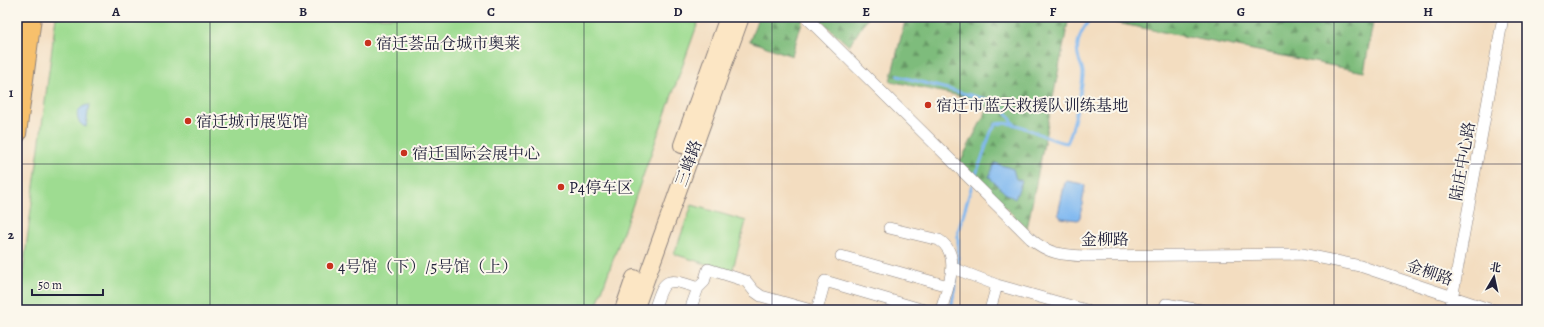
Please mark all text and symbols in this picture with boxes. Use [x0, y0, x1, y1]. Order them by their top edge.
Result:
text: A [111, 3, 121, 20]
text: B [299, 3, 307, 20]
text: C [487, 3, 495, 20]
text: D [673, 3, 683, 20]
text: E [862, 3, 870, 20]
text: F [1050, 3, 1057, 20]
text: G [1237, 3, 1245, 20]
text: H [1423, 3, 1433, 20]
place label: 宿迁荟品仓城市奥莱 [376, 33, 520, 55]
marker: 宿迁荟品仓城市奥莱 [363, 38, 373, 48]
text: 1 [9, 84, 14, 101]
place label: 宿迁市蓝天救援队训练基地 [936, 95, 1128, 117]
marker: 宿迁市蓝天救援队训练基地 [923, 100, 933, 110]
place label: 宿迁城市展览馆 [196, 111, 308, 133]
marker: 宿迁城市展览馆 [183, 116, 193, 126]
street label: 陆庄中心路 [1445, 120, 1481, 202]
street label: 三峰路 [670, 137, 707, 190]
place label: 宿迁国际会展中心 [412, 143, 540, 165]
marker: 宿迁国际会展中心 [399, 148, 409, 158]
place label: P4停车区 [569, 177, 633, 199]
marker: P4停车区 [556, 182, 566, 192]
text: 2 [8, 226, 15, 243]
street label: 金柳路 [1081, 229, 1129, 251]
street label: 金柳路 [1403, 255, 1456, 291]
place label: 4号馆（下）/5号馆（上） [338, 256, 517, 278]
north arrow [1474, 257, 1514, 297]
text: 北 [1489, 259, 1502, 276]
marker: 4号馆（下）/5号馆（上） [325, 261, 335, 271]
scale bar [32, 271, 103, 297]
text: 50 m [38, 277, 62, 293]

